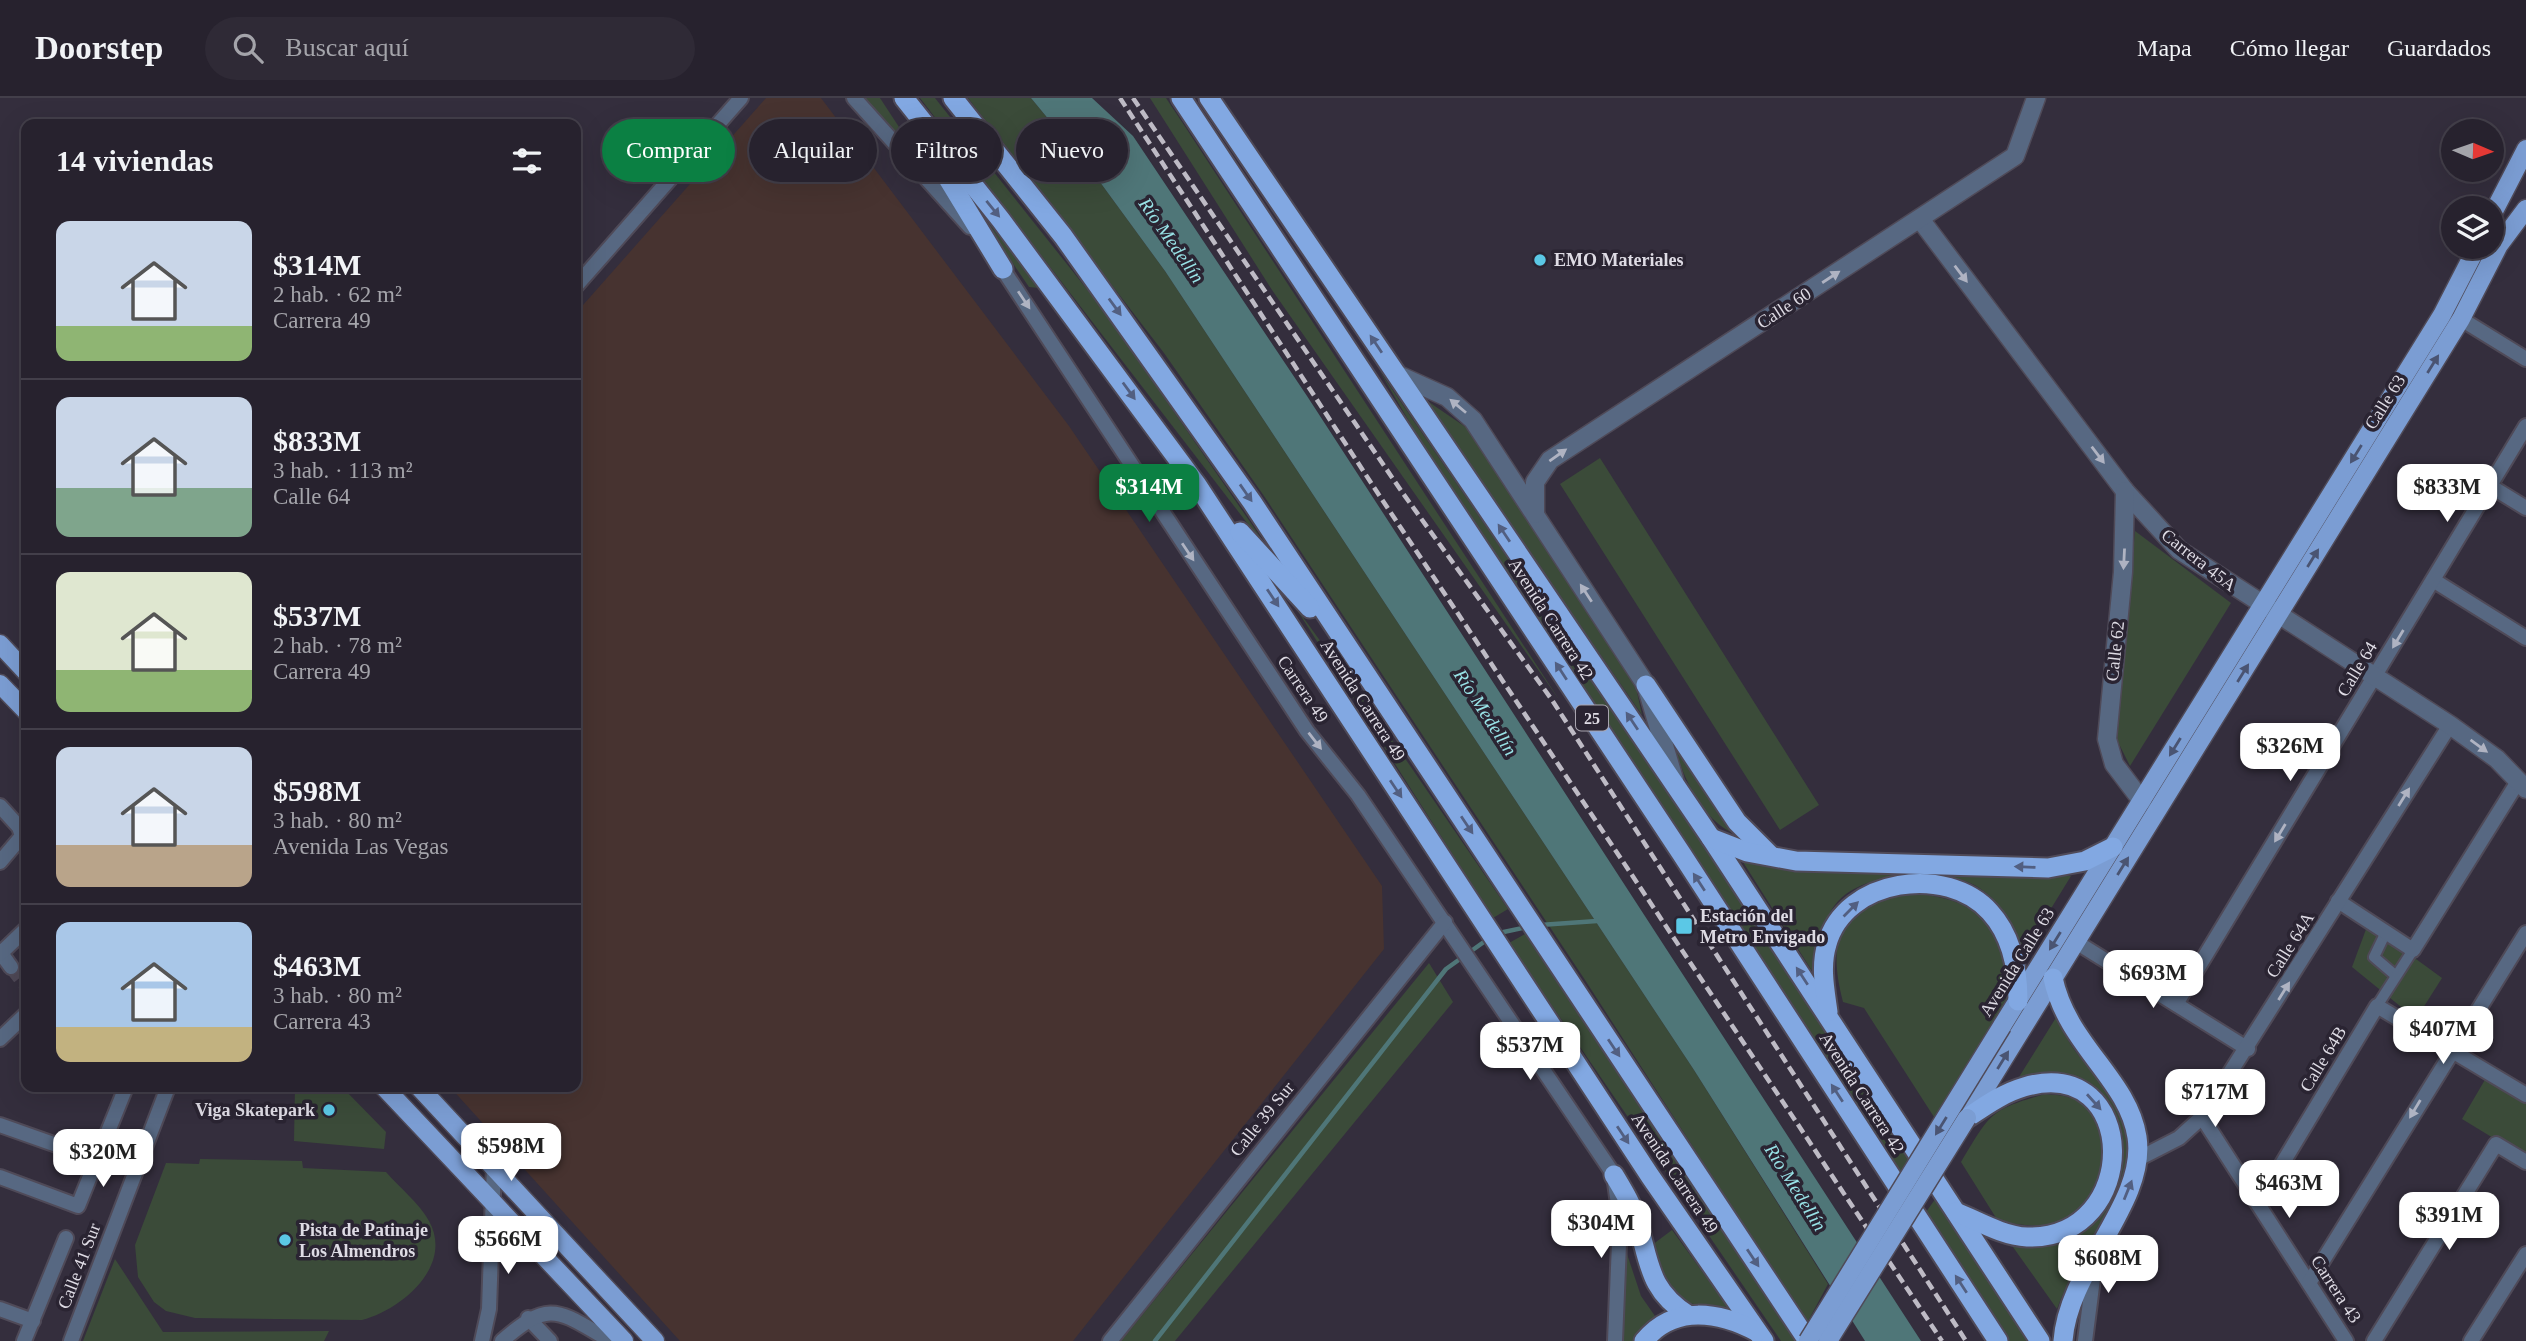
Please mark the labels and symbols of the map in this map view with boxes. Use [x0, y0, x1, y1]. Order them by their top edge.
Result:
north arrow [2441, 119, 2504, 182]
water label: Río Medellín [1134, 193, 1208, 287]
one-way arrow [985, 199, 1000, 217]
place label: EMO Materiales [1554, 250, 1683, 270]
marker: EMO Materiales [1532, 252, 1548, 268]
one-way arrow [1954, 264, 1968, 283]
one-way arrow [1821, 271, 1840, 284]
street label: Calle 60 [1753, 283, 1815, 333]
one-way arrow [1017, 291, 1031, 309]
one-way arrow [1107, 298, 1121, 316]
one-way arrow [1370, 335, 1383, 354]
one-way arrow [2427, 355, 2440, 374]
street label: Calle 63 [2360, 371, 2410, 433]
one-way arrow [1122, 382, 1136, 400]
one-way arrow [1449, 398, 1467, 414]
one-way arrow [2349, 444, 2362, 463]
one-way arrow [2091, 446, 2105, 465]
one-way arrow [1549, 448, 1567, 462]
pin: $314M [1100, 464, 1198, 524]
pin: $833M [2398, 464, 2496, 524]
one-way arrow [1239, 484, 1253, 502]
one-way arrow [1497, 524, 1511, 542]
street label: Carrera 45A [2158, 525, 2240, 595]
one-way arrow [1181, 543, 1194, 562]
one-way arrow [2307, 548, 2320, 567]
one-way arrow [2118, 549, 2129, 571]
street label: Avenida Carrera 42 [1504, 555, 1598, 683]
one-way arrow [1580, 583, 1593, 603]
one-way arrow [1266, 588, 1279, 608]
street label: Calle 62 [2102, 620, 2128, 682]
one-way arrow [2391, 629, 2404, 648]
street label: Avenida Carrera 49 [1316, 636, 1410, 764]
street label: Calle 64 [2333, 638, 2381, 700]
street label: Carrera 49 [1273, 652, 1333, 726]
one-way arrow [1555, 662, 1568, 681]
one-way arrow [2236, 663, 2249, 682]
water label: Río Medellín [1449, 664, 1521, 759]
road number: 25 [1576, 706, 1608, 730]
one-way arrow [1625, 712, 1639, 730]
pin: $326M [2241, 724, 2339, 783]
one-way arrow [1308, 732, 1322, 750]
one-way arrow [2168, 738, 2181, 757]
one-way arrow [2470, 739, 2488, 753]
one-way arrow [1389, 779, 1402, 799]
one-way arrow [2397, 788, 2410, 807]
one-way arrow [1460, 815, 1473, 835]
one-way arrow [2273, 824, 2286, 843]
one-way arrow [2116, 857, 2129, 876]
one-way arrow [2013, 861, 2035, 873]
one-way arrow [1693, 872, 1706, 892]
one-way arrow [1842, 901, 1859, 917]
street label: Avenida Calle 63 [1975, 904, 2059, 1020]
place label: Estación del Metro Envigado [1700, 906, 1825, 947]
street label: Calle 64A [2262, 909, 2318, 981]
marker: Estación del Metro Envigado [1674, 916, 1694, 936]
one-way arrow [2049, 931, 2062, 951]
pin: $693M [2104, 950, 2202, 1010]
one-way arrow [1795, 967, 1808, 986]
one-way arrow [2278, 981, 2291, 1000]
pin: $407M [2394, 1006, 2492, 1066]
pin: $537M [1481, 1023, 1579, 1082]
street label: Calle 64B [2296, 1023, 2350, 1095]
street label: Avenida Carrera 42 [1815, 1029, 1909, 1157]
one-way arrow [1607, 1039, 1621, 1057]
one-way arrow [1997, 1050, 2010, 1069]
pin: $717M [2166, 1070, 2264, 1129]
street label: Calle 39 Sur [1226, 1078, 1298, 1160]
one-way arrow [1831, 1083, 1844, 1103]
one-way arrow [2086, 1093, 2102, 1111]
one-way arrow [2409, 1099, 2422, 1118]
place label: Viga Skatepark [195, 1100, 315, 1120]
marker: Viga Skatepark [321, 1102, 337, 1118]
street label: Avenida Carrera 49 [1627, 1109, 1723, 1237]
one-way arrow [1934, 1116, 1947, 1136]
pin: $598M [462, 1124, 560, 1183]
one-way arrow [1617, 1126, 1630, 1145]
pin: $320M [54, 1130, 152, 1189]
water label: Río Medellín [1760, 1139, 1831, 1235]
pin: $463M [2240, 1160, 2338, 1220]
one-way arrow [2123, 1179, 2134, 1200]
pin: $391M [2400, 1192, 2498, 1252]
pin: $304M [1552, 1200, 1650, 1260]
pin: $566M [459, 1216, 557, 1276]
street label: Calle 41 Sur [54, 1220, 104, 1312]
place label: Pista de Patinaje Los Almendros [299, 1220, 428, 1261]
marker: Pista de Patinaje Los Almendros [277, 1232, 293, 1248]
pin: $608M [2059, 1236, 2157, 1295]
one-way arrow [1746, 1249, 1760, 1267]
street label: Carrera 43 [2307, 1251, 2365, 1327]
one-way arrow [1955, 1274, 1968, 1293]

